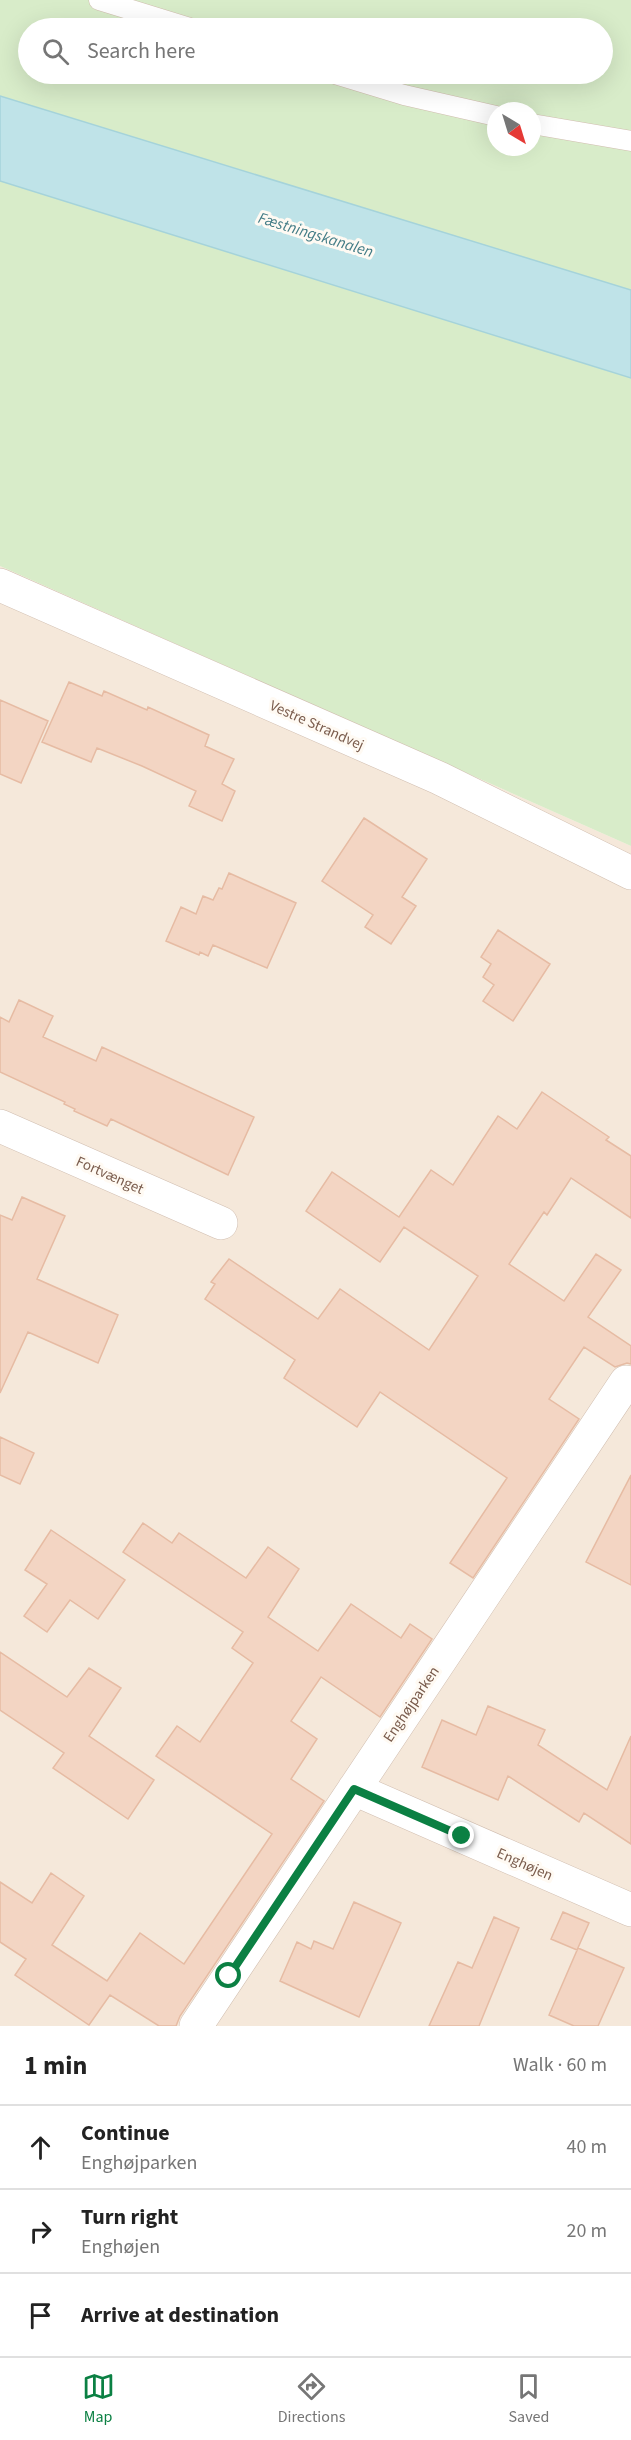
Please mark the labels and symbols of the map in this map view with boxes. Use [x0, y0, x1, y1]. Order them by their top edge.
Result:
north arrow [487, 102, 541, 156]
water label: Fæstningskanalen [255, 207, 376, 263]
street label: Vestre Strandvej [266, 695, 367, 756]
street label: Fortvænget [73, 1151, 147, 1200]
street label: Enghøjparken [378, 1662, 445, 1746]
route end [448, 1822, 474, 1848]
street label: Enghøjen [493, 1843, 556, 1886]
route start [215, 1962, 241, 1988]

